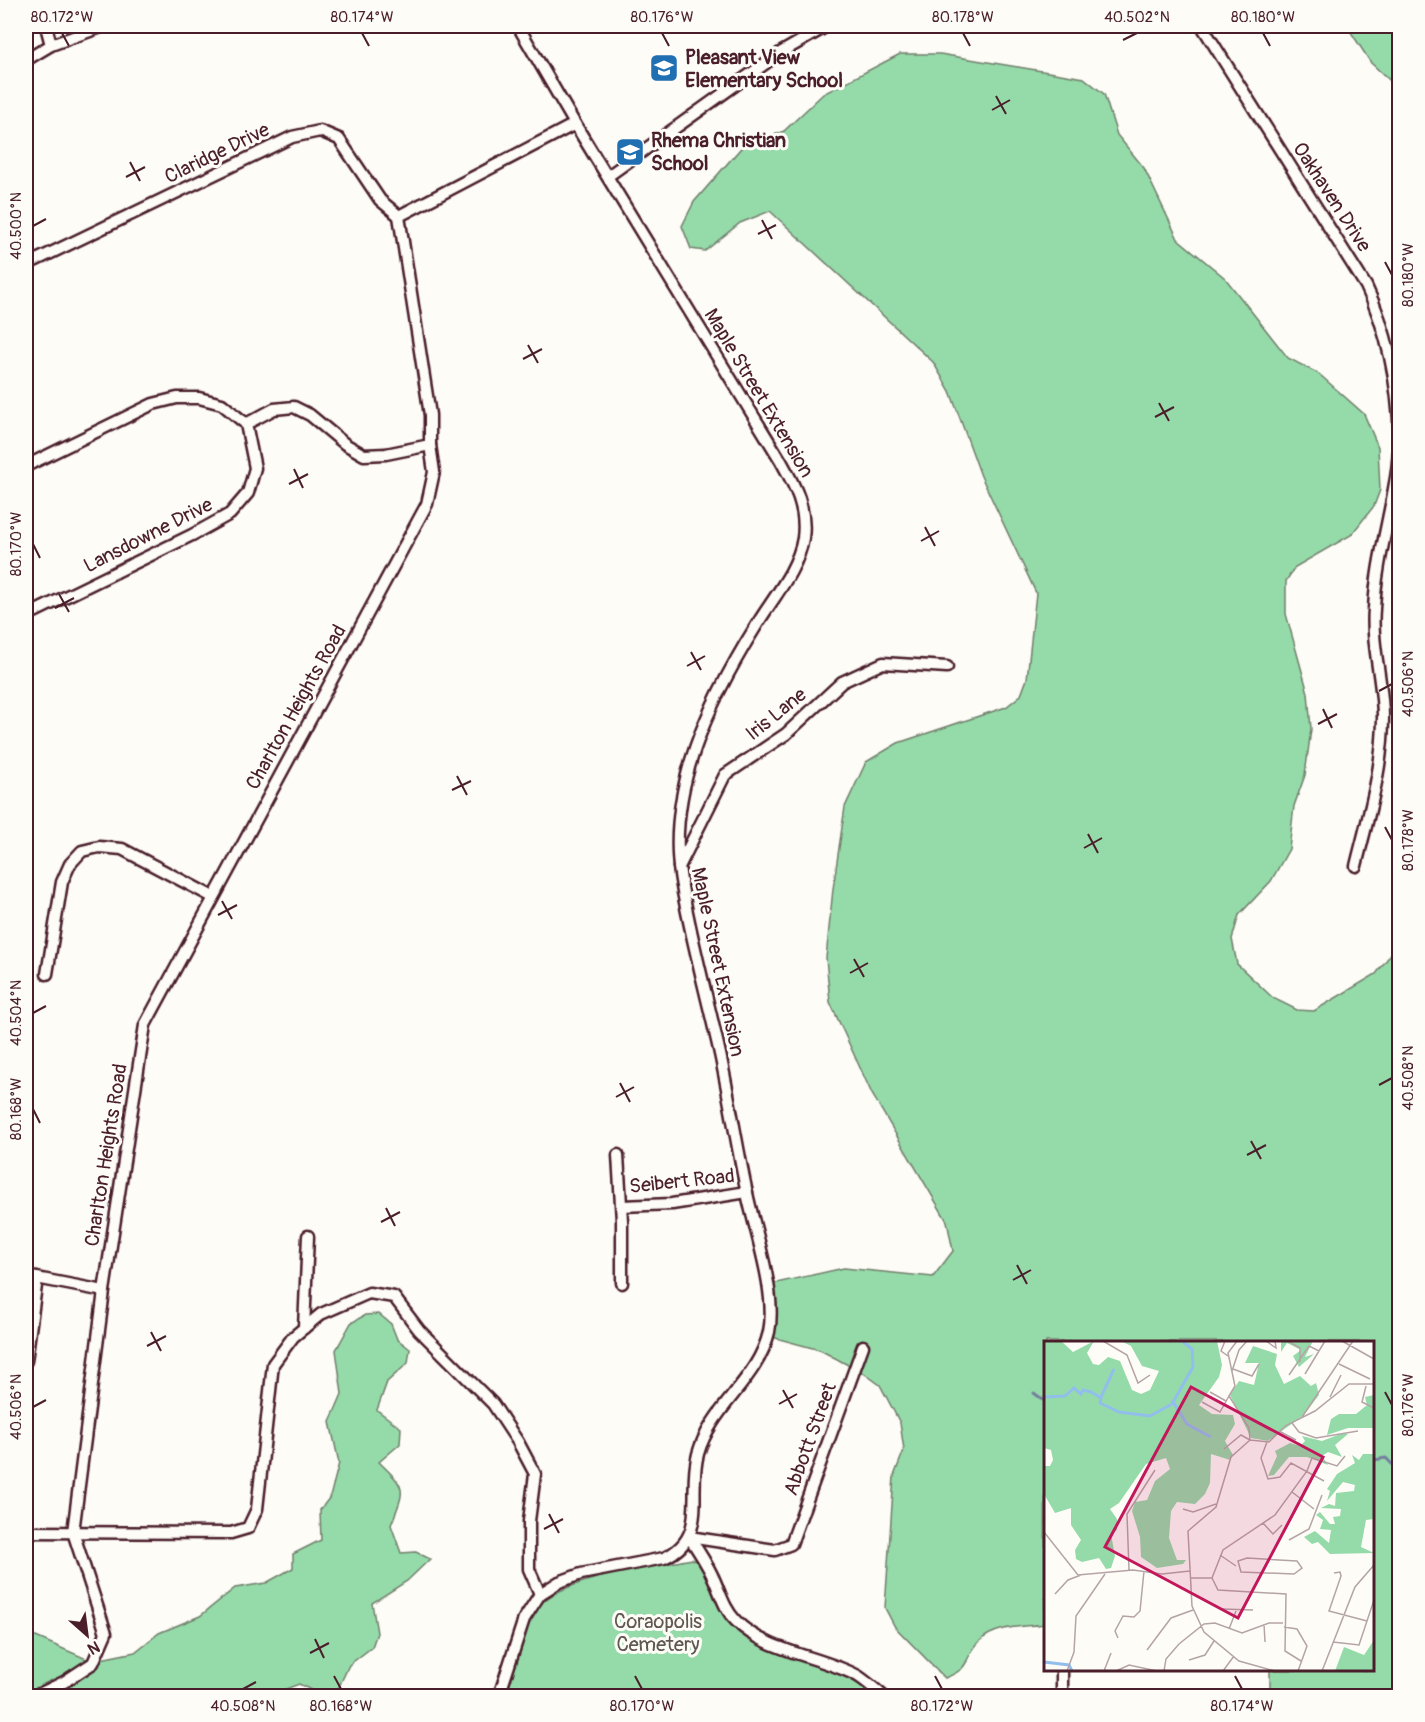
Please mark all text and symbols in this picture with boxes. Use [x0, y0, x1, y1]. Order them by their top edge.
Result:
text: 80.172°W [31, 8, 94, 27]
text: 80.174°W [331, 8, 394, 27]
text: 80.176°W [630, 8, 694, 27]
text: 80.178°W [932, 8, 994, 27]
text: 40.502°N [1104, 8, 1170, 27]
text: 80.180°W [1231, 8, 1295, 27]
place label: Pleasant View Elementary School [685, 45, 843, 93]
school or university icon: Pleasant View Elementary School [648, 52, 680, 84]
street label: Claridge Drive [160, 117, 274, 189]
place label: Rhema Christian School [651, 128, 786, 176]
school or university icon: Rhema Christian School [614, 136, 646, 168]
street label: Oakhaven Drive [1287, 137, 1377, 257]
text: 40.500°N [7, 192, 26, 260]
text: 80.180°W [1399, 243, 1418, 307]
street label: Maple Street Extension [699, 304, 819, 482]
street label: Lansdowne Drive [79, 492, 217, 578]
text: 80.170°W [7, 512, 26, 576]
street label: Charlton Heights Road [240, 620, 352, 794]
text: 40.506°N [1399, 651, 1418, 717]
street label: Iris Lane [741, 682, 811, 746]
text: 80.178°W [1399, 809, 1418, 871]
street label: Maple Street Extension [686, 865, 750, 1059]
text: 40.504°N [7, 980, 26, 1046]
text: 40.508°N [1399, 1046, 1418, 1110]
street label: Charlton Heights Road [79, 1062, 133, 1248]
text: 80.168°W [7, 1078, 26, 1140]
street label: Seibert Road [628, 1163, 736, 1199]
inset map [1044, 1341, 1374, 1671]
text: 80.176°W [1399, 1373, 1418, 1437]
text: 40.506°N [7, 1374, 26, 1440]
street label: Abbott Street [778, 1378, 842, 1499]
north arrow [57, 1605, 117, 1665]
park label: Coraopolis Cemetery [614, 1609, 702, 1657]
text: N [84, 1636, 103, 1659]
text: 40.508°N [211, 1697, 275, 1716]
text: 80.168°W [310, 1697, 372, 1716]
text: 80.170°W [610, 1697, 674, 1716]
text: 80.172°W [911, 1697, 974, 1716]
text: 80.174°W [1211, 1697, 1274, 1716]

